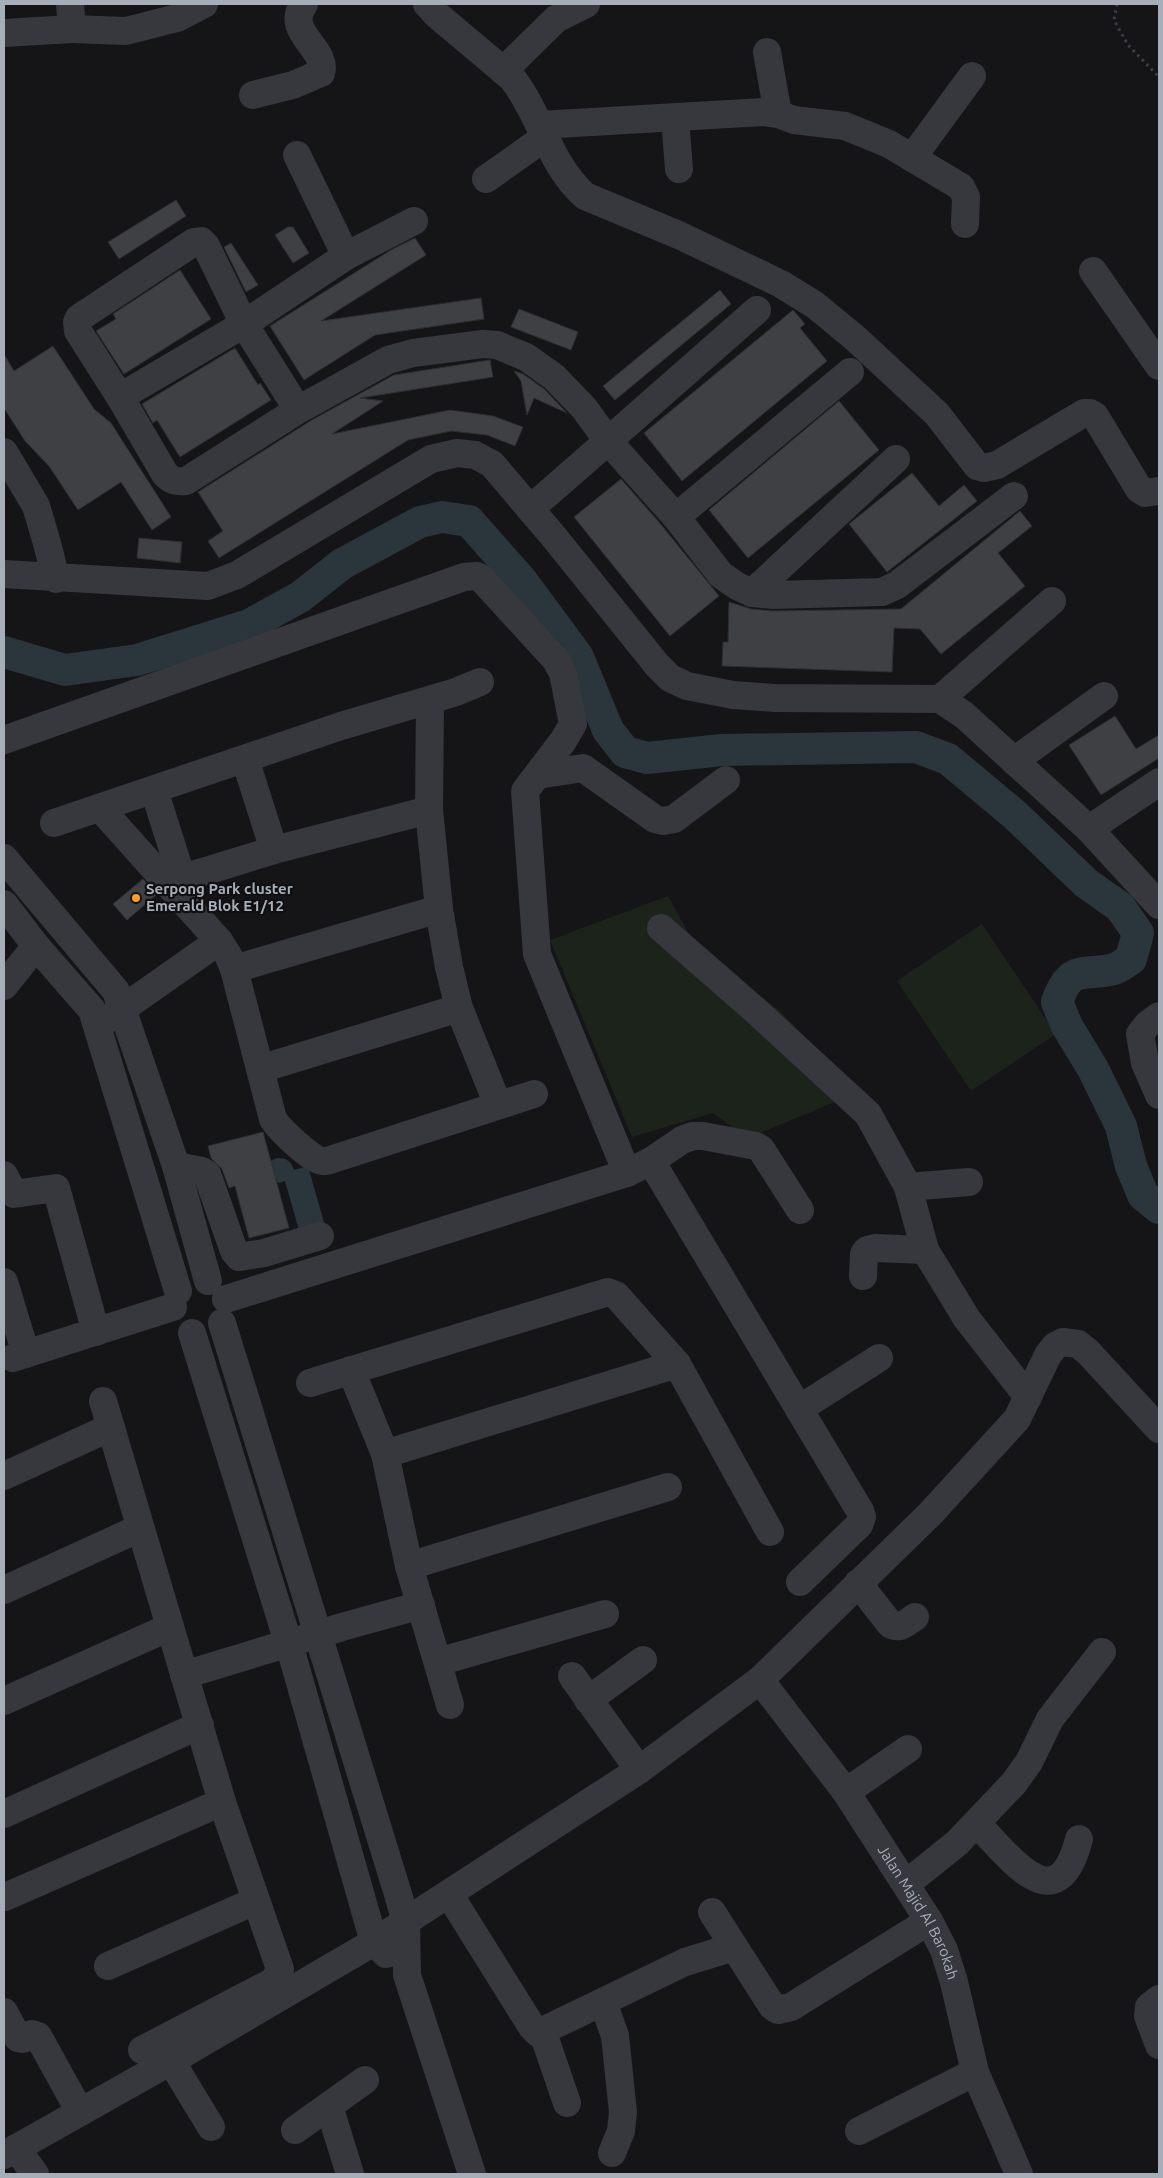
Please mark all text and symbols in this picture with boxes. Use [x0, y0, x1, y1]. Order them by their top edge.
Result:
place label: Serpong Park cluster Emerald Blok E1/12 [146, 880, 294, 914]
marker: Serpong Park cluster Emerald Blok E1/12 [130, 892, 142, 904]
street label: Jalan Majid Al Barokah [874, 1842, 962, 1982]

